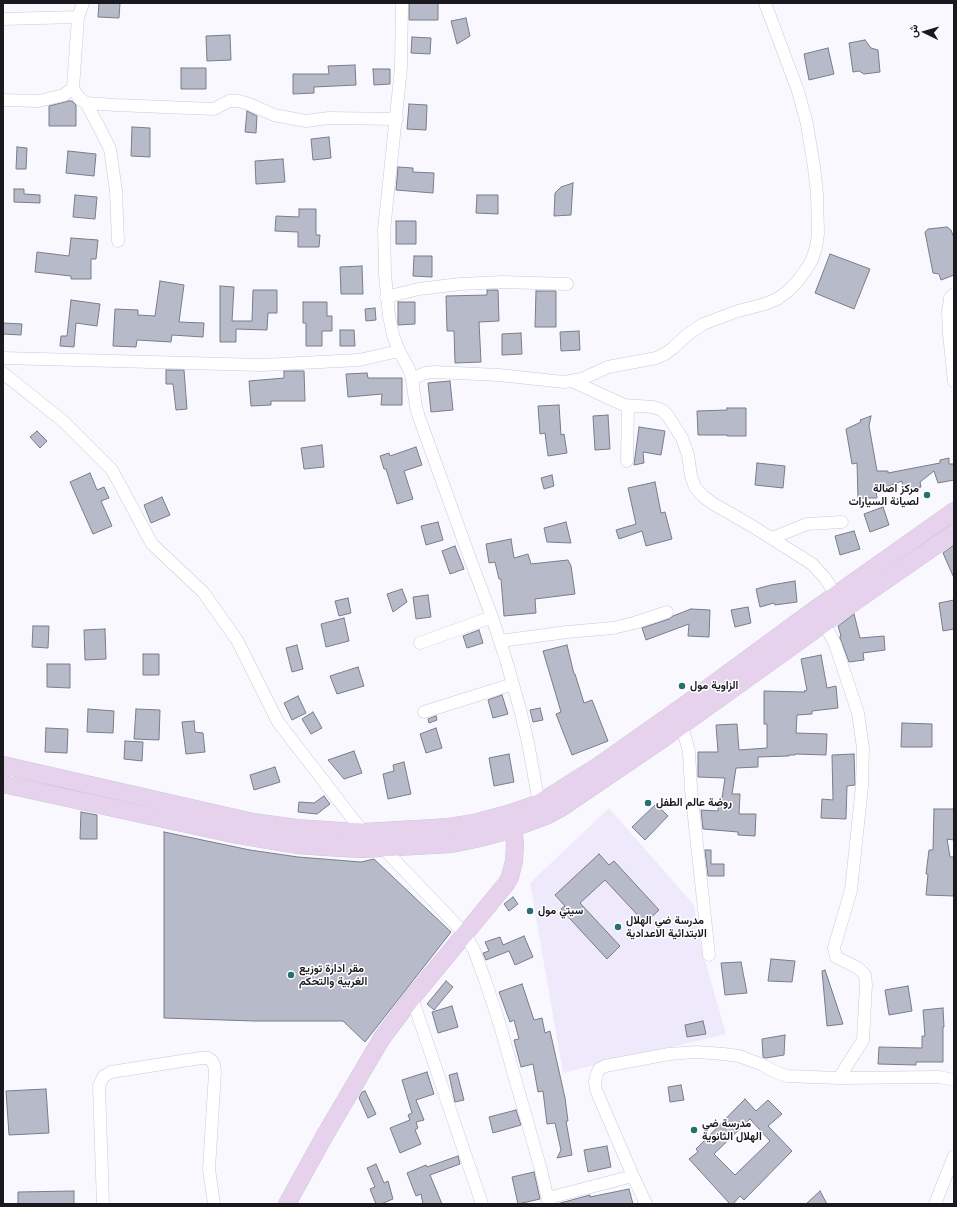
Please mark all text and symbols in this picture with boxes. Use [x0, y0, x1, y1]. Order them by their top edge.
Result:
north arrow [905, 12, 945, 52]
text: ش [905, 24, 921, 38]
place label: مركز اصالة لصيانة السيارات [849, 482, 919, 508]
marker: مركز اصالة لصيانة السيارات [922, 490, 932, 500]
place label: الزاوية مول [690, 679, 738, 693]
marker: الزاوية مول [677, 681, 687, 691]
place label: روضة عالم الطفل [656, 796, 732, 810]
marker: روضة عالم الطفل [643, 798, 653, 808]
place label: سيتي مول [538, 904, 583, 918]
marker: سيتي مول [525, 906, 535, 916]
place label: مدرسة ضي الهلال الابتدائية الاعدادية [626, 914, 707, 940]
marker: مدرسة ضي الهلال الابتدائية الاعدادية [613, 922, 623, 932]
place label: مقر ادارة توزيع الغربية والتحكم [299, 962, 367, 988]
marker: مقر ادارة توزيع الغربية والتحكم [286, 970, 296, 980]
place label: مدرسة ضي الهلال الثانوية [702, 1117, 762, 1143]
marker: مدرسة ضي الهلال الثانوية [689, 1125, 699, 1135]

